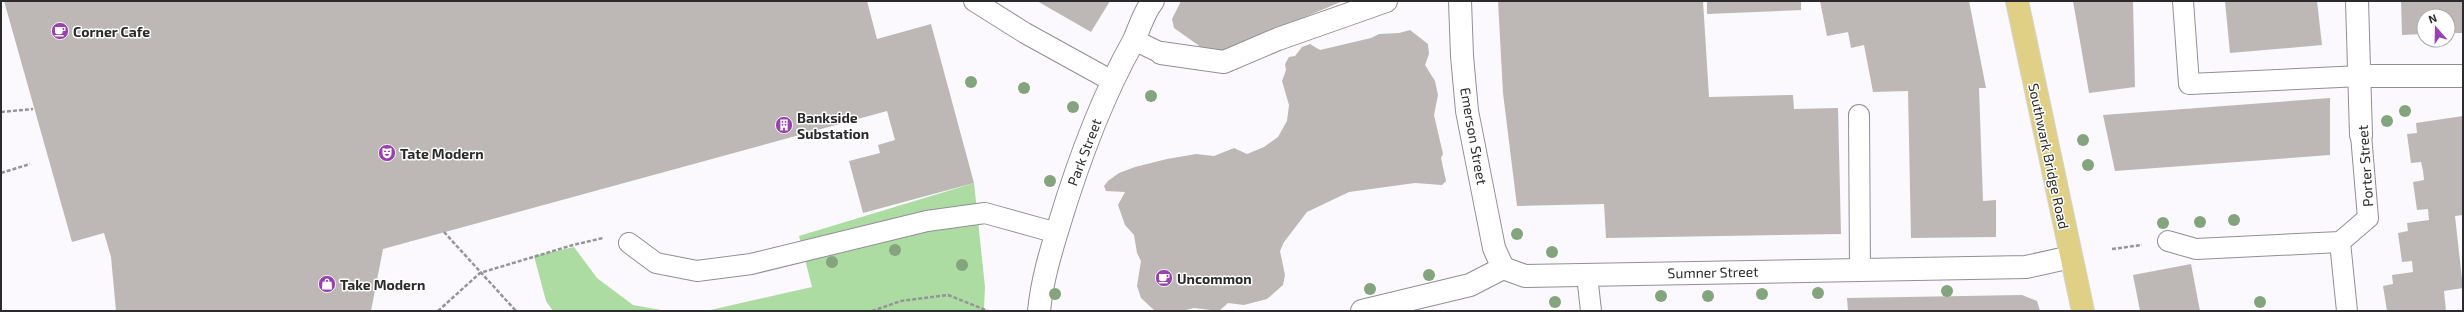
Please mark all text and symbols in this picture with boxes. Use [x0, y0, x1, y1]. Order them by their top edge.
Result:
north arrow [2416, 8, 2456, 48]
text: N [2426, 11, 2438, 26]
cafe icon: Corner Cafe [50, 21, 70, 41]
place label: Corner Cafe [73, 23, 150, 40]
street label: Southwark Bridge Road [2025, 82, 2073, 230]
street label: Emerson Street [1457, 86, 1491, 186]
place label: Bankside Substation [797, 109, 869, 142]
building icon: Bankside Substation [774, 115, 794, 135]
street label: Park Street [1063, 116, 1105, 188]
street label: Porter Street [2354, 125, 2376, 207]
theatre icon: Tate Modern [377, 143, 397, 163]
place label: Tate Modern [400, 145, 484, 162]
street label: Sumner Street [1667, 263, 1759, 281]
cafe icon: Uncommon [1154, 268, 1174, 288]
place label: Uncommon [1177, 270, 1252, 287]
shop icon: Take Modern [317, 274, 337, 294]
place label: Take Modern [340, 276, 425, 293]

